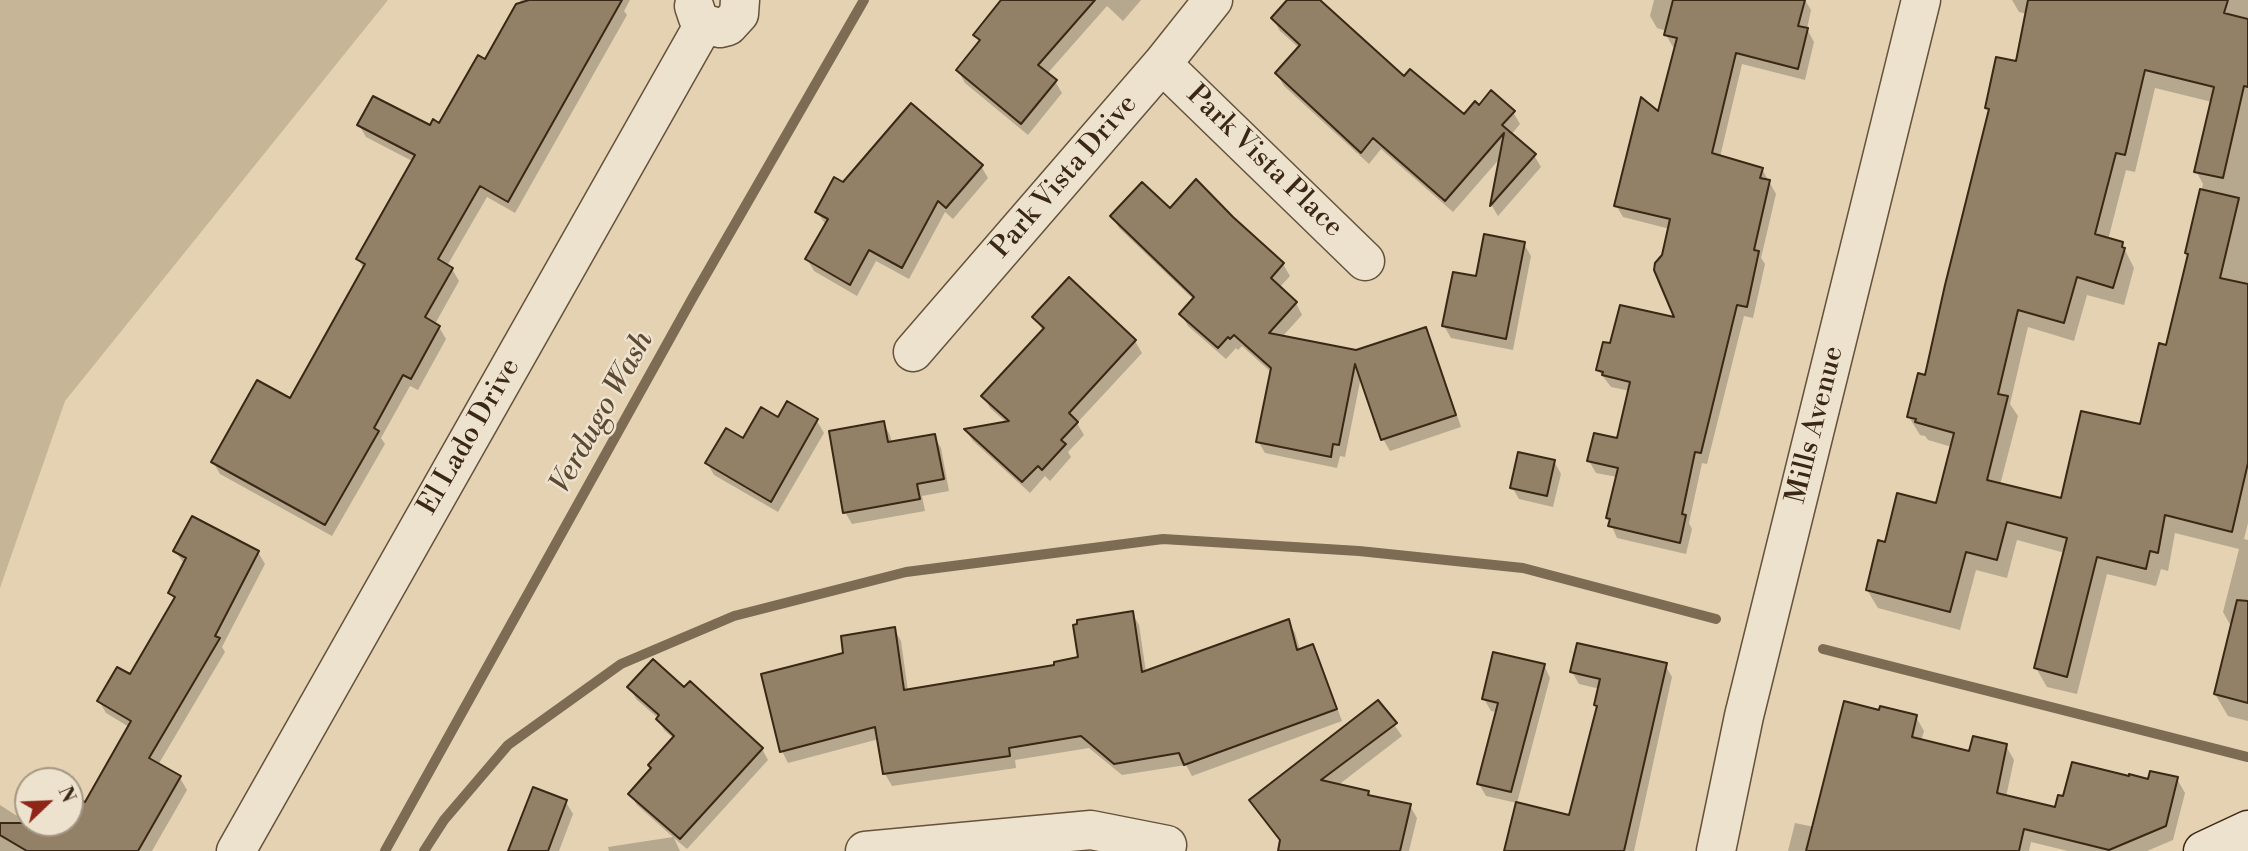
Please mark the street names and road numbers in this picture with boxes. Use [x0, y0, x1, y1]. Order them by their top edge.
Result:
street label: Park Vista Place [1179, 79, 1349, 245]
street label: Park Vista Drive [985, 88, 1145, 266]
street label: Mills Avenue [1780, 343, 1852, 507]
street label: El Lado Drive [412, 353, 528, 521]

